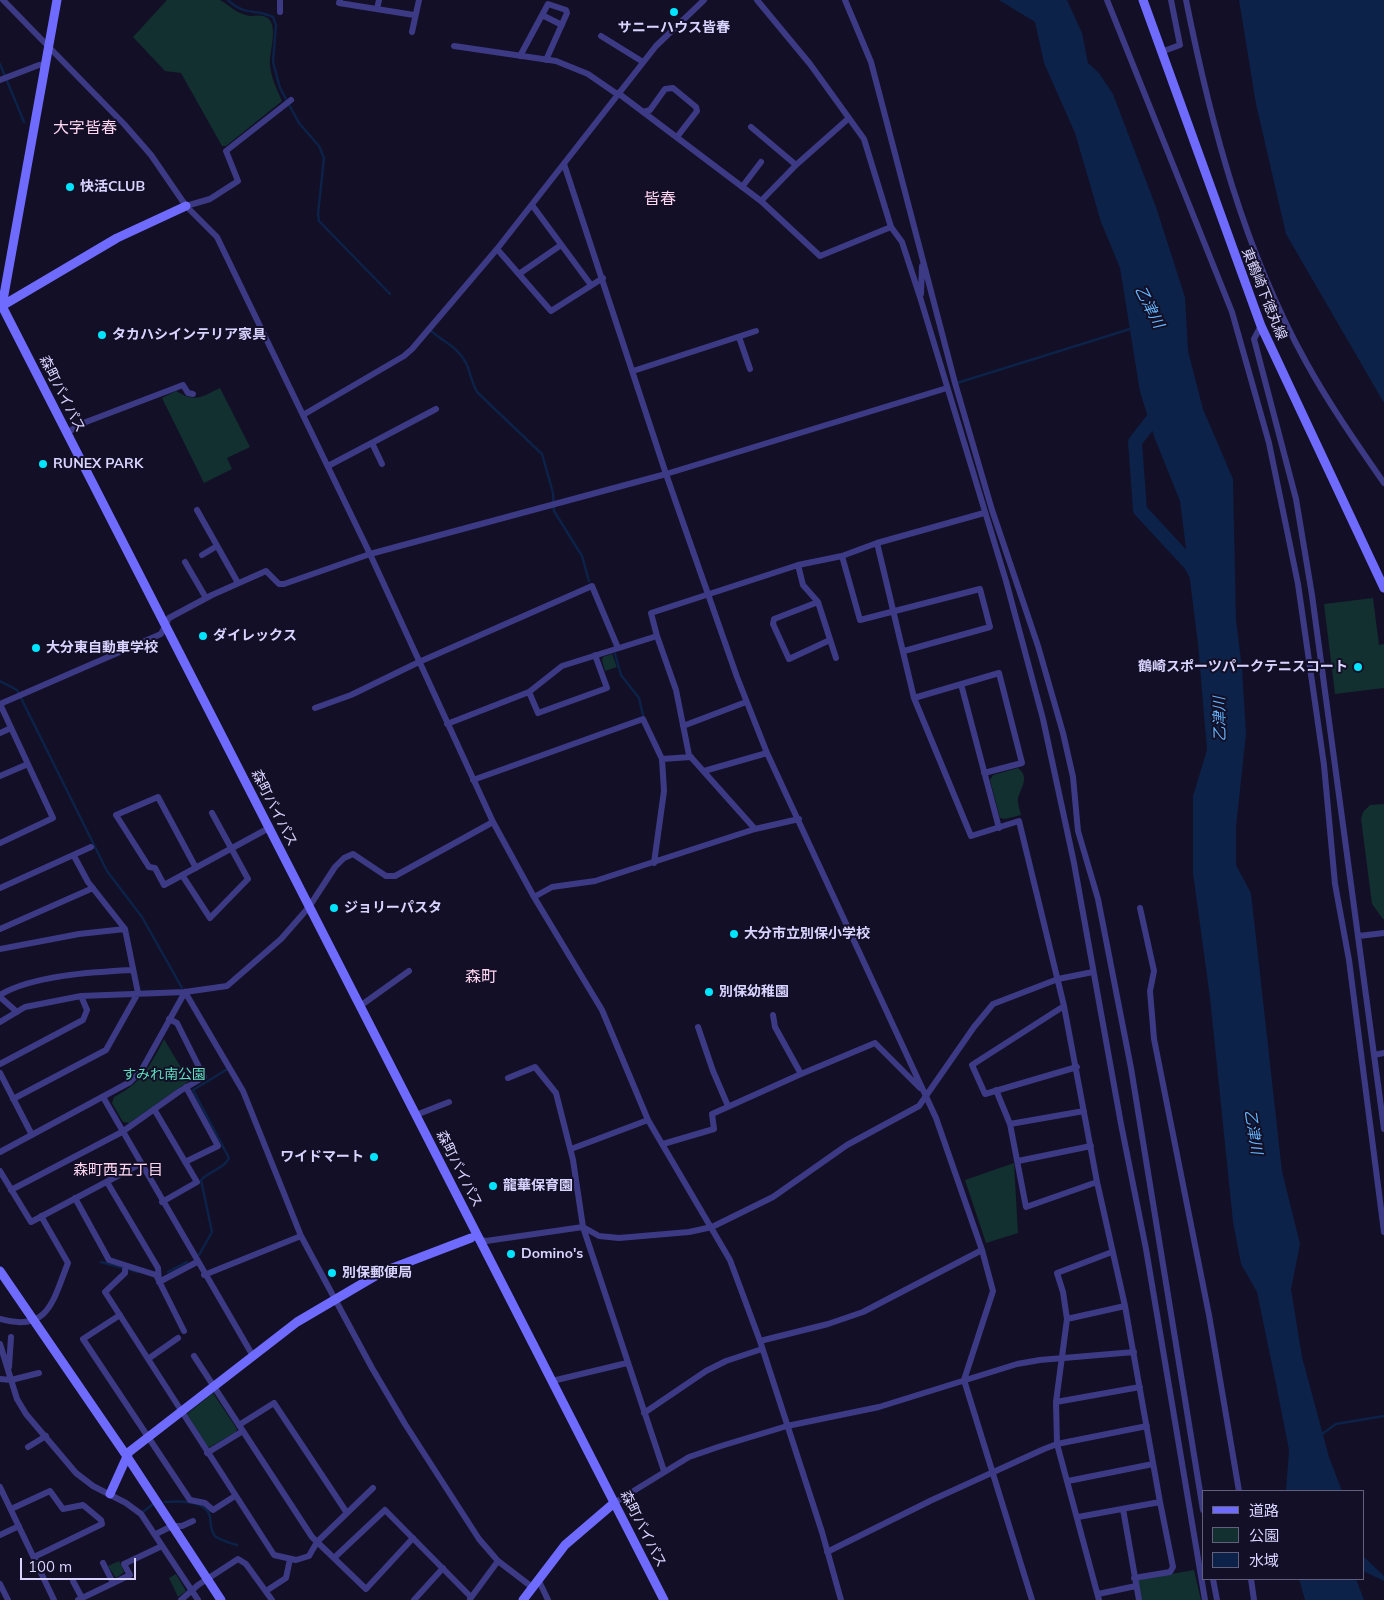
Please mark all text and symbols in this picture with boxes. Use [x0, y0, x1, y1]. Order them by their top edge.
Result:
marker: サニーハウス皆春 [668, 6, 680, 18]
place label: サニーハウス皆春 [618, 20, 730, 36]
district label: 大字皆春 [53, 118, 117, 138]
place label: 快活CLUB [80, 179, 145, 195]
marker: 快活CLUB [64, 181, 76, 193]
district label: 皆春 [644, 189, 676, 209]
street label: 東鶴崎下徳丸線 [1238, 245, 1290, 343]
water label: 乙津川 [1131, 283, 1167, 331]
place label: タカハシインテリア家具 [112, 327, 266, 343]
marker: タカハシインテリア家具 [96, 329, 108, 341]
street label: 森町バイパス [35, 353, 89, 435]
place label: RUNEX PARK [53, 456, 143, 472]
marker: RUNEX PARK [37, 458, 49, 470]
place label: ダイレックス [213, 628, 297, 644]
marker: ダイレックス [197, 630, 209, 642]
place label: 大分東自動車学校 [46, 640, 158, 656]
marker: 大分東自動車学校 [30, 642, 42, 654]
place label: 鶴崎スポーツパークテニスコート [1138, 659, 1348, 675]
marker: 鶴崎スポーツパークテニスコート [1352, 661, 1364, 673]
water label: 乙津川 [1211, 696, 1229, 742]
street label: 森町バイパス [247, 767, 301, 849]
place label: ジョリーパスタ [344, 900, 442, 916]
marker: ジョリーパスタ [328, 902, 340, 914]
place label: 大分市立別保小学校 [744, 926, 870, 942]
marker: 大分市立別保小学校 [728, 928, 740, 940]
district label: 森町 [465, 967, 497, 987]
place label: 別保幼稚園 [719, 984, 789, 1000]
marker: 別保幼稚園 [703, 986, 715, 998]
park label: すみれ南公園 [122, 1067, 206, 1083]
water label: 乙津川 [1241, 1108, 1265, 1156]
street label: 森町バイパス [432, 1128, 486, 1210]
place label: ワイドマート [280, 1149, 364, 1165]
marker: ワイドマート [368, 1151, 380, 1163]
district label: 森町西五丁目 [73, 1161, 163, 1179]
place label: 龍華保育園 [503, 1178, 573, 1194]
marker: 龍華保育園 [487, 1180, 499, 1192]
place label: Domino's [521, 1246, 583, 1262]
marker: Domino's [505, 1248, 517, 1260]
place label: 別保郵便局 [342, 1265, 412, 1281]
marker: 別保郵便局 [326, 1267, 338, 1279]
street label: 森町バイパス [616, 1488, 670, 1570]
legend [1202, 1490, 1364, 1580]
text: 道路 [1249, 1501, 1279, 1520]
text: 公園 [1249, 1526, 1279, 1545]
scale bar [22, 1548, 139, 1580]
text: 水域 [1249, 1551, 1279, 1570]
text: 100 m [28, 1557, 72, 1576]

